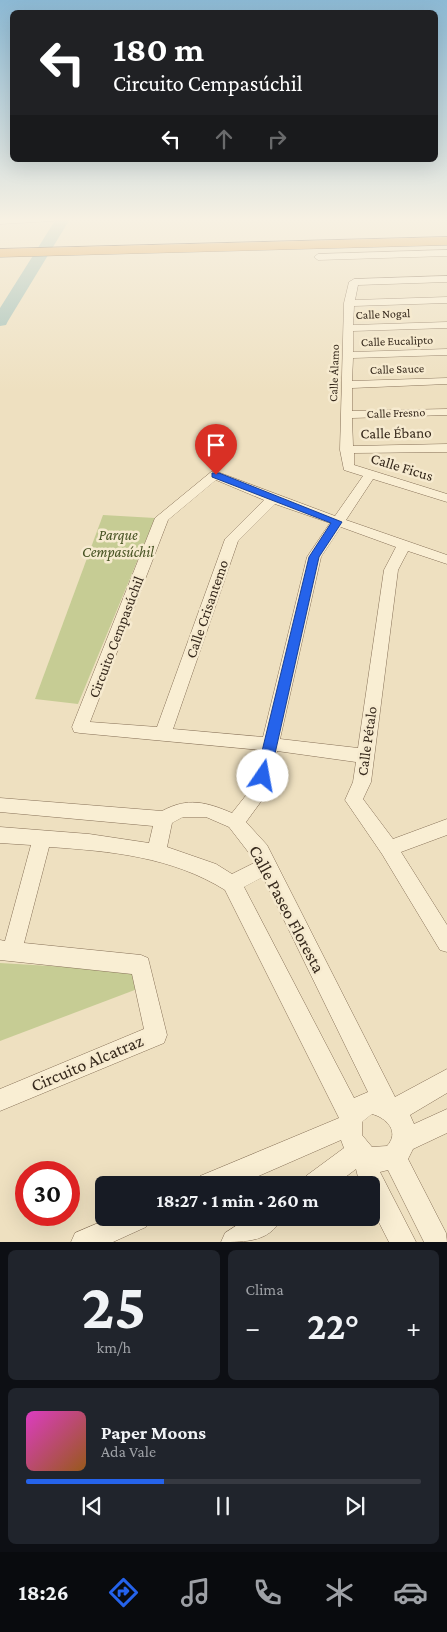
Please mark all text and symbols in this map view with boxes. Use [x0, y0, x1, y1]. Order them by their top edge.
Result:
icon: left [30, 30, 95, 95]
text: 180 m [113, 30, 204, 69]
text: Circuito Cempasúchil [113, 71, 302, 96]
icon: left [157, 125, 185, 153]
icon: ahead [210, 125, 238, 153]
icon: right [263, 125, 291, 153]
street label: Calle Nogal [355, 306, 411, 322]
street label: Calle Eucalipto [361, 333, 433, 349]
street label: Calle Álamo [326, 344, 342, 402]
street label: Calle Sauce [370, 361, 424, 377]
street label: Calle Fresno [366, 405, 426, 421]
pin [195, 424, 237, 475]
street label: Calle Ébano [360, 424, 432, 442]
icon: arrive [202, 431, 230, 459]
street label: Calle Ficus [369, 450, 435, 484]
park label: Parque Cempasúchil [82, 527, 154, 561]
street label: Calle Crisantemo [183, 558, 231, 660]
street label: Circuito Cempasúchil [85, 574, 148, 701]
street label: Calle Pétalo [354, 705, 380, 777]
position arrow [236, 749, 288, 801]
street label: Calle Paseo Floresta [245, 842, 329, 976]
street label: Circuito Alcatraz [28, 1030, 146, 1096]
speed limit sign: 30 [15, 1161, 80, 1226]
text: 18:27 · 1 min · 260 m [156, 1190, 319, 1211]
text: 25 [81, 1270, 146, 1342]
text: Clima [246, 1281, 284, 1298]
text: 22° [307, 1305, 359, 1347]
text: − [246, 1312, 260, 1343]
text: + [406, 1312, 421, 1343]
text: km/h [97, 1339, 131, 1356]
text: Paper Moons [101, 1422, 206, 1443]
text: Ada Vale [101, 1443, 156, 1460]
icon: previous [78, 1492, 106, 1520]
icon: pause [209, 1492, 237, 1520]
icon: next [341, 1492, 369, 1520]
icon: directions [106, 1575, 141, 1610]
icon: music [178, 1575, 213, 1610]
icon: phone [250, 1575, 285, 1610]
icon: climate [322, 1575, 357, 1610]
icon: car [393, 1575, 428, 1610]
text: 18:26 [18, 1580, 69, 1605]

